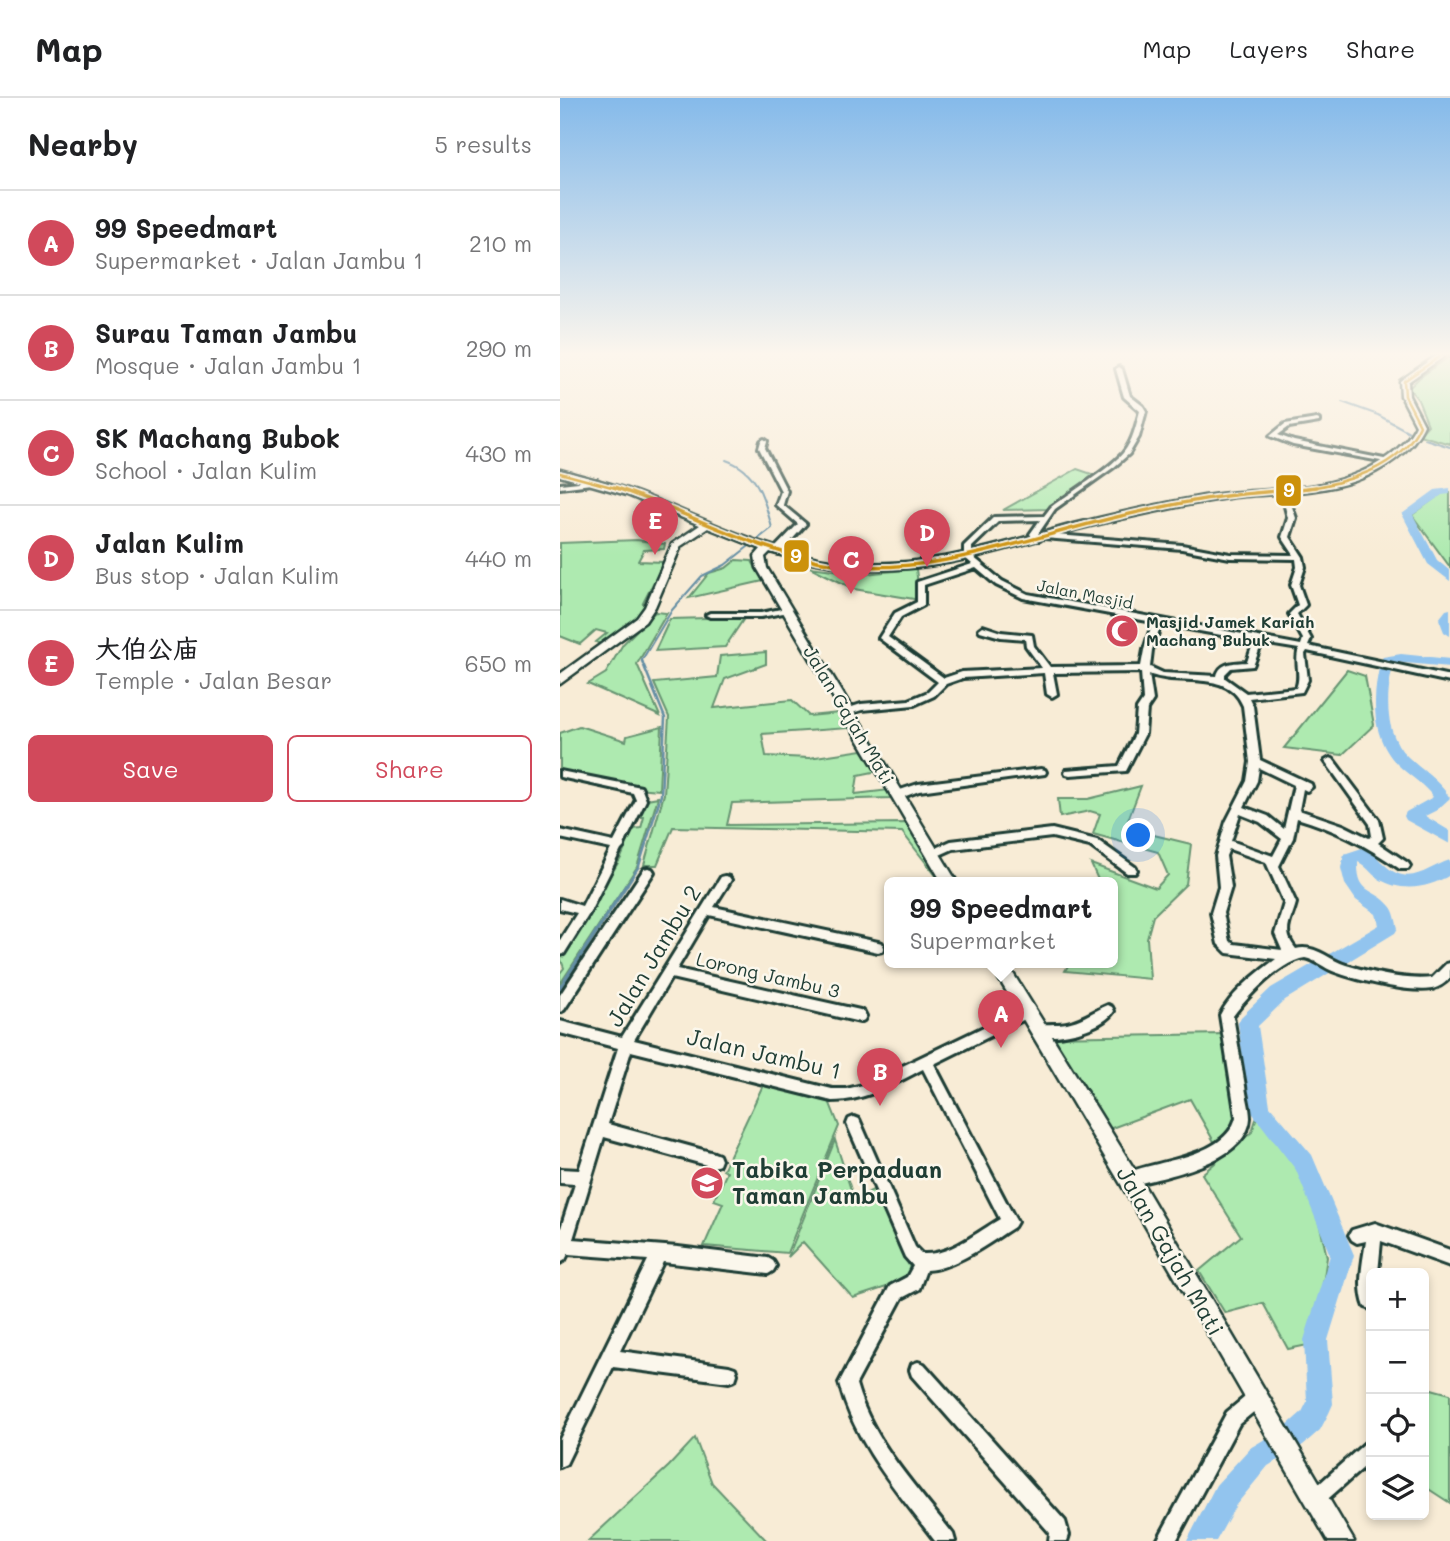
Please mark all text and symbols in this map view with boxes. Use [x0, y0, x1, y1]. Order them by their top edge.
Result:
text: Map [35, 27, 103, 70]
text: Map [1143, 33, 1191, 64]
text: Layers [1229, 33, 1308, 64]
text: Share [1346, 33, 1415, 64]
text: Nearby [28, 124, 138, 164]
text: 5 results [435, 129, 532, 159]
text: 99 Speedmart [95, 211, 277, 245]
text: A [43, 228, 59, 258]
text: 210 m [469, 228, 532, 258]
text: Supermarket · Jalan Jambu 1 [95, 245, 423, 275]
text: Surau Taman Jambu [95, 316, 357, 350]
text: B [43, 333, 59, 363]
text: 290 m [466, 333, 532, 363]
text: Mosque · Jalan Jambu 1 [95, 350, 362, 380]
text: SK Machang Bubok [95, 421, 340, 455]
text: C [42, 438, 60, 468]
text: 430 m [465, 438, 532, 468]
text: School · Jalan Kulim [95, 455, 317, 485]
line badge: 9 [1275, 474, 1302, 507]
text: 9 [1283, 477, 1295, 502]
pin: E [632, 497, 678, 555]
pin: D [904, 509, 950, 567]
text: Jalan Kulim [95, 526, 244, 560]
pin: C [828, 536, 874, 594]
line badge: 9 [783, 539, 810, 573]
text: D [43, 543, 59, 573]
text: 440 m [465, 543, 532, 573]
text: 9 [790, 543, 802, 568]
text: Bus stop · Jalan Kulim [95, 560, 339, 590]
street label: Jalan Masjid [1035, 574, 1135, 613]
place label: Masjid Jamek Kariah Machang Bubuk [1146, 611, 1314, 650]
mosque icon: Masjid Jamek Kariah Machang Bubuk [1103, 612, 1141, 650]
text: 大伯公庙 [95, 631, 199, 665]
street label: Jalan Gajah Mati [798, 641, 901, 789]
text: E [44, 648, 58, 678]
text: 650 m [465, 648, 532, 678]
text: Temple · Jalan Besar [95, 665, 332, 695]
button: Save [28, 735, 273, 802]
button: Share [287, 735, 532, 802]
your location [1121, 818, 1155, 852]
popup [884, 877, 1118, 968]
street label: Jalan Jambu 2 [599, 879, 707, 1032]
text: 99 Speedmart [910, 891, 1092, 925]
text: Supermarket [910, 925, 1056, 955]
street label: Lorong Jambu 3 [694, 946, 842, 1003]
pin: A [978, 990, 1024, 1048]
street label: Jalan Jambu 1 [684, 1021, 844, 1085]
pin: B [857, 1048, 903, 1106]
place label: Tabika Perpaduan Taman Jambu [732, 1154, 942, 1210]
street label: Jalan Gajah Mati [1110, 1160, 1232, 1341]
school or university icon: Tabika Perpaduan Taman Jambu [688, 1164, 726, 1202]
map controls [1366, 1268, 1429, 1520]
button: + [1366, 1268, 1429, 1331]
button: − [1366, 1331, 1429, 1394]
button: locate [1366, 1394, 1429, 1457]
button: layers [1366, 1457, 1429, 1520]

